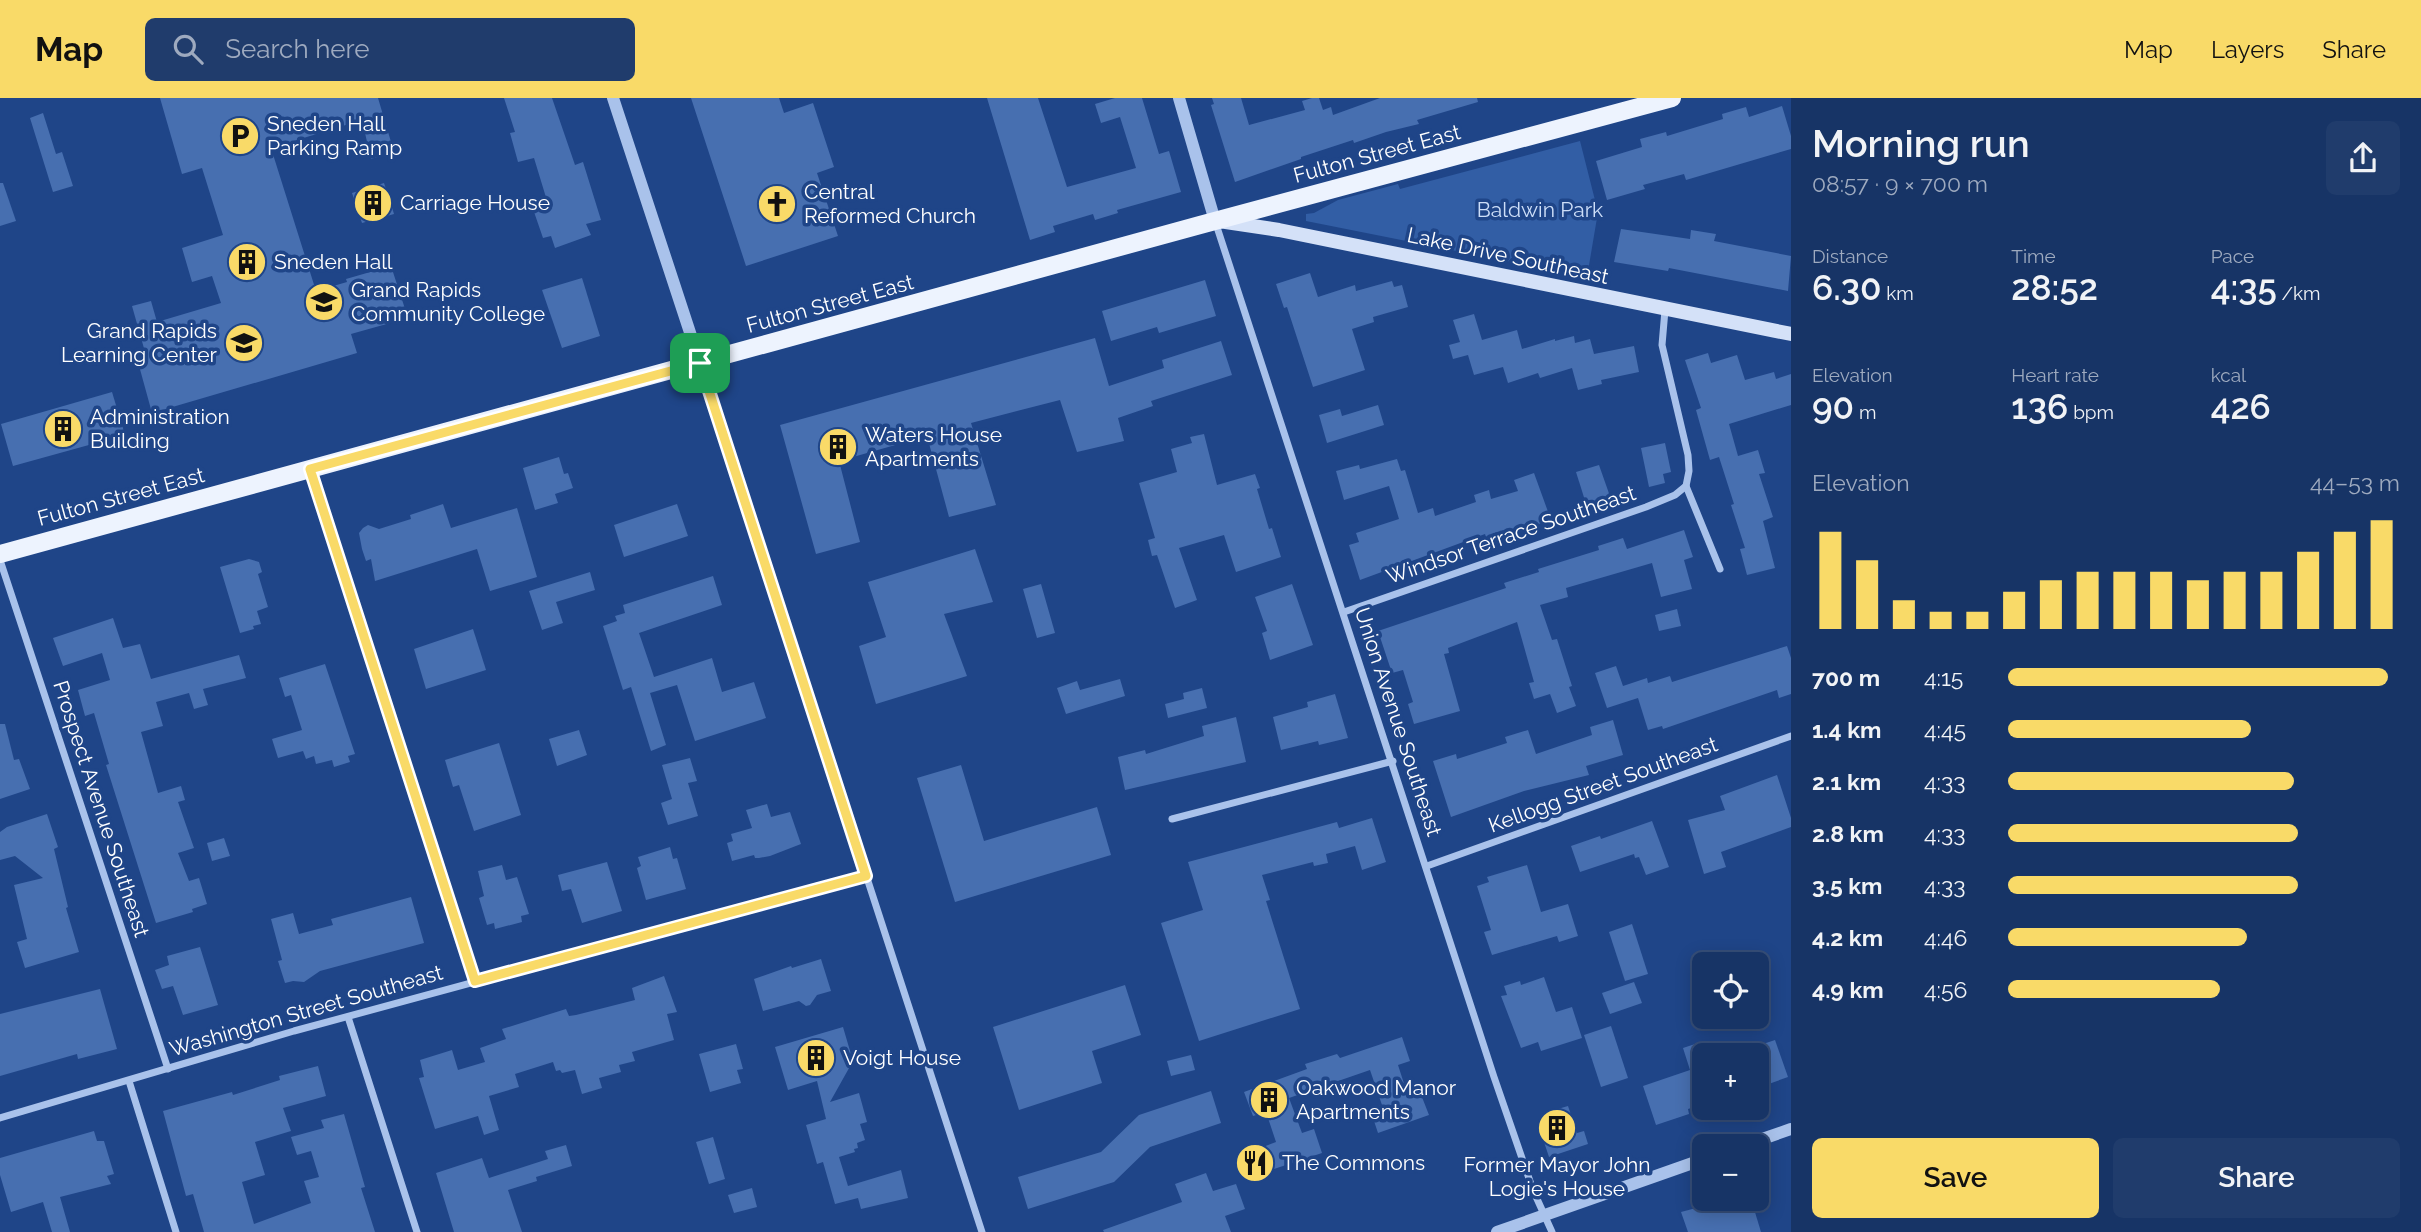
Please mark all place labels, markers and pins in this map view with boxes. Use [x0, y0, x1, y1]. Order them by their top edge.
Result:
place label: Sneden Hall Parking Ramp [267, 111, 402, 160]
parking icon: Sneden Hall Parking Ramp [219, 115, 261, 157]
place label: Central Reformed Church [804, 179, 976, 228]
building icon: Carriage House [352, 182, 394, 224]
church icon: Central Reformed Church [756, 183, 798, 225]
place label: Carriage House [400, 190, 550, 215]
building icon: Sneden Hall [226, 241, 268, 283]
place label: Sneden Hall [274, 249, 393, 274]
place label: Grand Rapids Community College [351, 277, 545, 326]
school or university icon: Grand Rapids Community College [303, 281, 345, 323]
place label: Grand Rapids Learning Center [61, 318, 218, 367]
school or university icon: Grand Rapids Learning Center [223, 322, 265, 364]
pin [670, 333, 730, 393]
place label: Administration Building [90, 404, 230, 453]
building icon: Administration Building [42, 408, 84, 450]
place label: Waters House Apartments [865, 422, 1002, 471]
building icon: Waters House Apartments [817, 426, 859, 468]
building icon: Voigt House [795, 1037, 837, 1079]
place label: Voigt House [843, 1045, 961, 1070]
place label: Oakwood Manor Apartments [1296, 1075, 1457, 1124]
building icon: Oakwood Manor Apartments [1248, 1079, 1290, 1121]
building icon: Former Mayor John Logie's House [1536, 1107, 1578, 1149]
restaurant icon: The Commons [1234, 1142, 1276, 1184]
place label: The Commons [1282, 1150, 1425, 1175]
place label: Former Mayor John Logie's House [1464, 1152, 1650, 1201]

